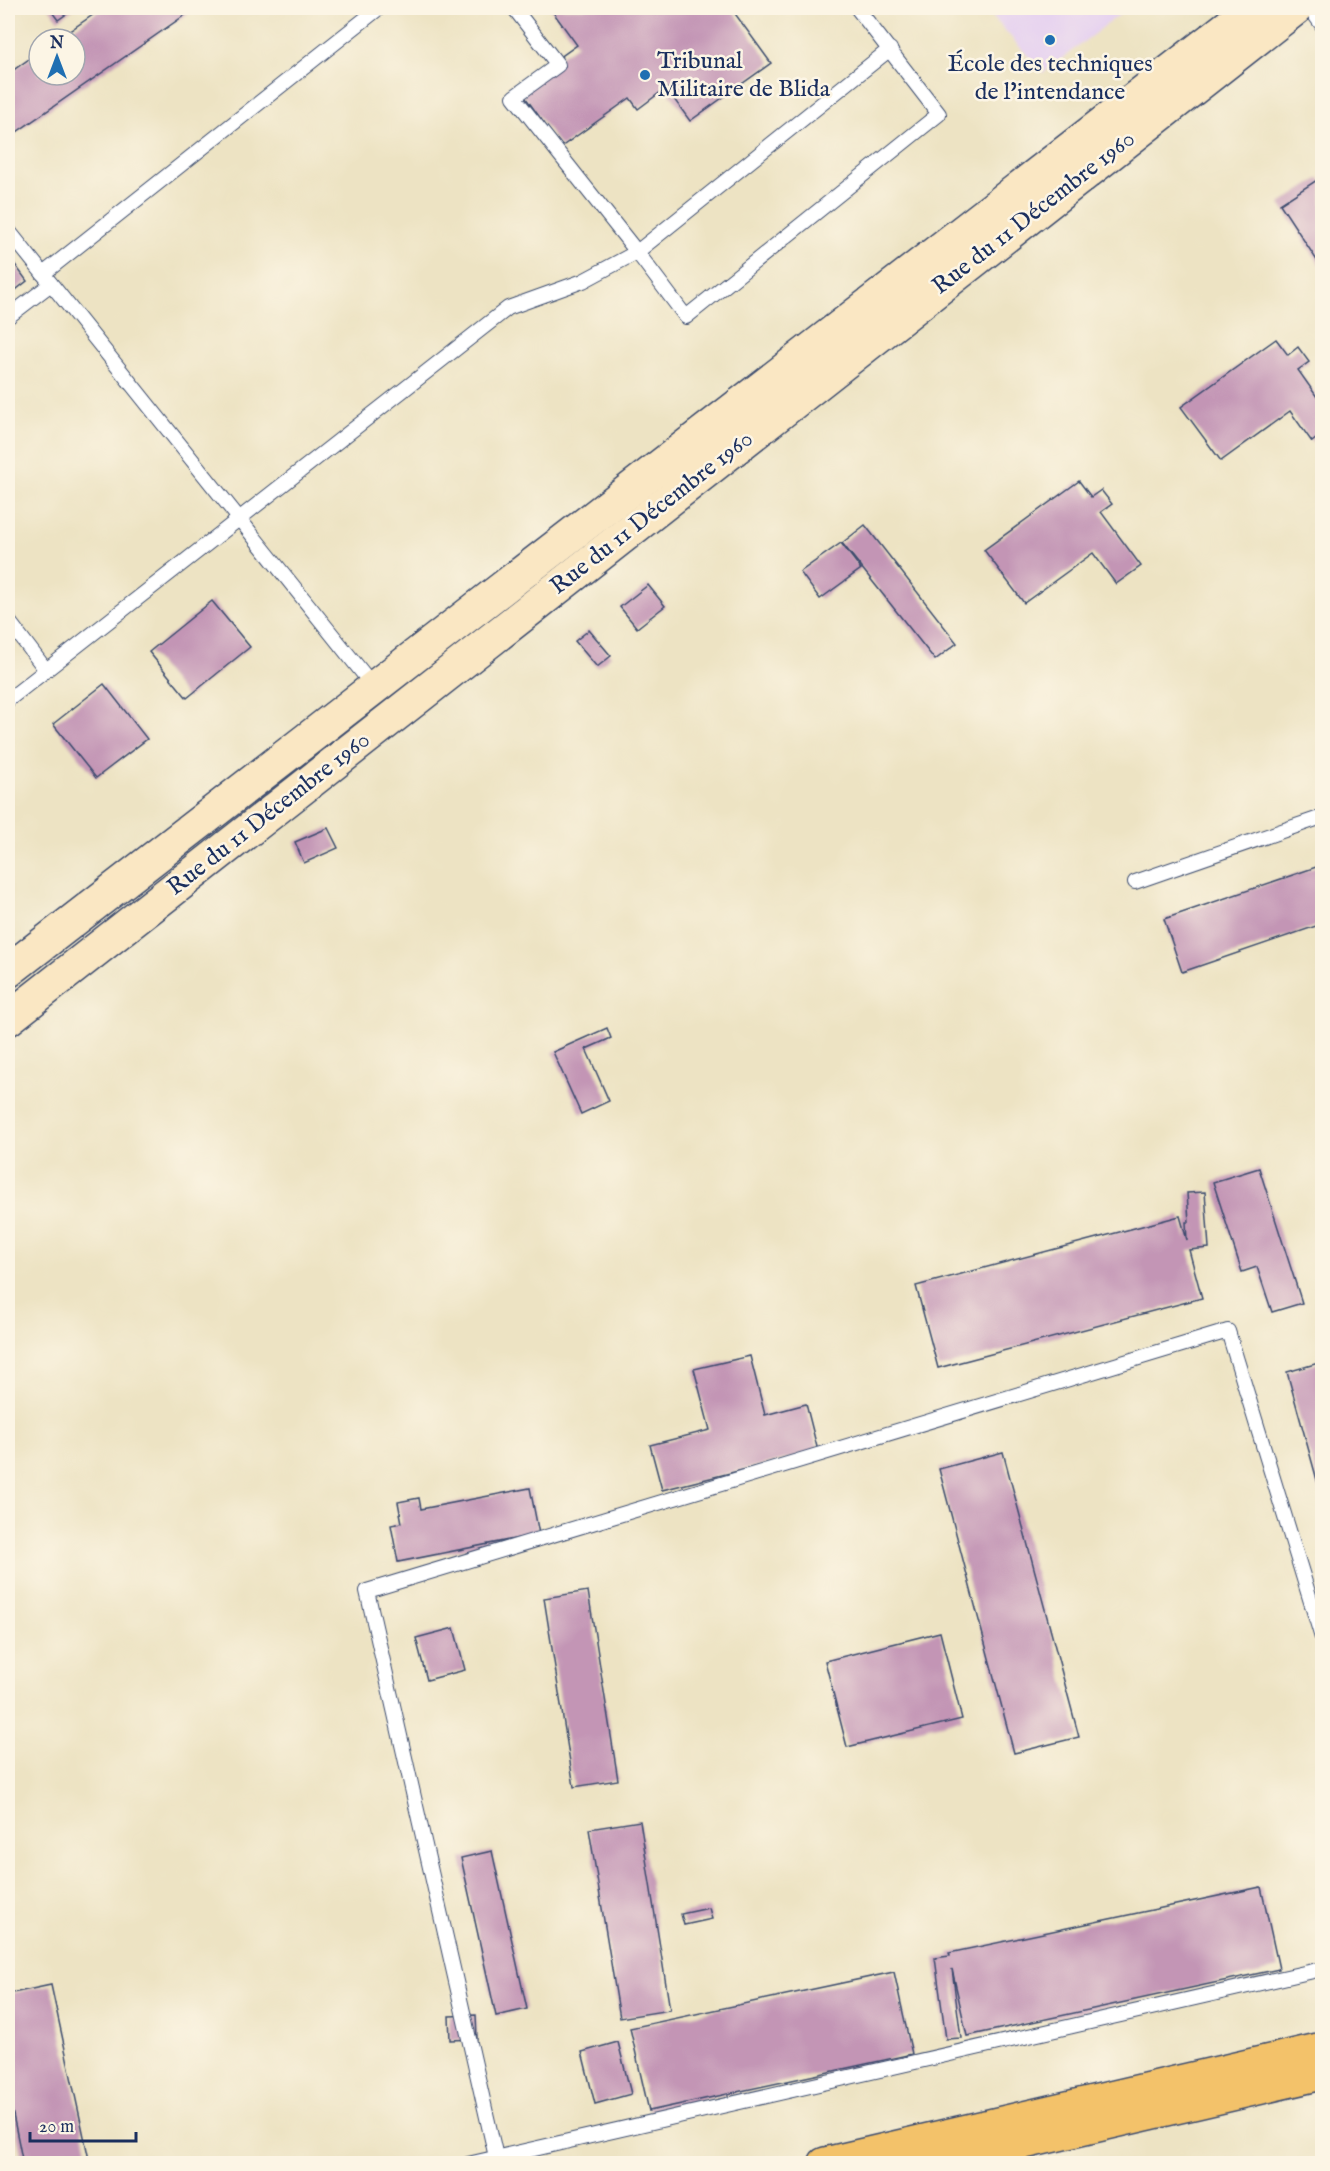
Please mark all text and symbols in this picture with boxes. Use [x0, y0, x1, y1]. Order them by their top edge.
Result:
north arrow [27, 27, 87, 87]
marker: École des techniques de l'intendance [1043, 33, 1057, 47]
text: N [49, 34, 64, 54]
place label: Tribunal Militaire de Blida [657, 46, 831, 105]
place label: École des techniques de l'intendance [947, 49, 1153, 108]
marker: Tribunal Militaire de Blida [638, 68, 652, 82]
street label: Rue du 11 Décembre 1960 [926, 124, 1142, 302]
street label: Rue du 11 Décembre 1960 [544, 424, 760, 602]
street label: Rue du 11 Décembre 1960 [161, 725, 377, 903]
scale bar [30, 2105, 136, 2143]
text: 20 m [39, 2116, 74, 2139]

